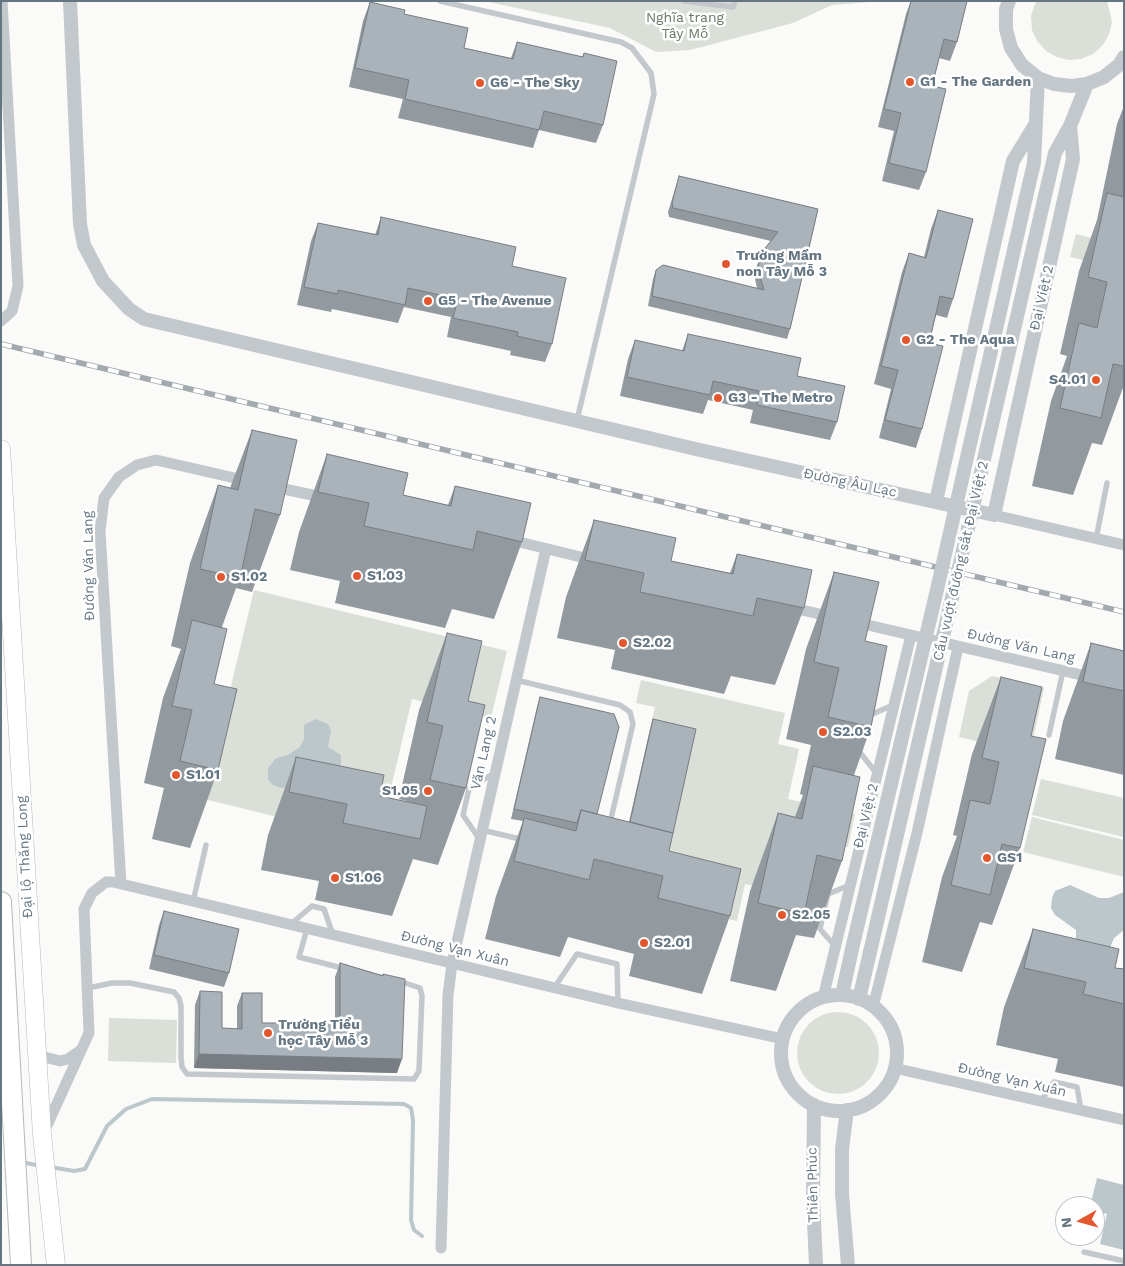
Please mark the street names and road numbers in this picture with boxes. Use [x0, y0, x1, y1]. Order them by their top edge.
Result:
street label: Đại Việt 2 [1026, 264, 1058, 332]
street label: Cầu vượt đường sắt Đại Việt 2 [930, 460, 992, 662]
street label: Đường Âu Lạc [802, 465, 898, 501]
street label: Đường Văn Lang [80, 511, 98, 621]
street label: Đường Văn Lang [965, 625, 1077, 667]
street label: Văn Lang 2 [467, 715, 501, 791]
street label: Đại Việt 2 [850, 782, 882, 850]
street label: Đại lộ Thăng Long [13, 795, 37, 919]
street label: Đường Vạn Xuân [399, 927, 511, 971]
street label: Đường Vạn Xuân [956, 1059, 1068, 1101]
street label: Thiên Phúc [804, 1147, 822, 1223]

